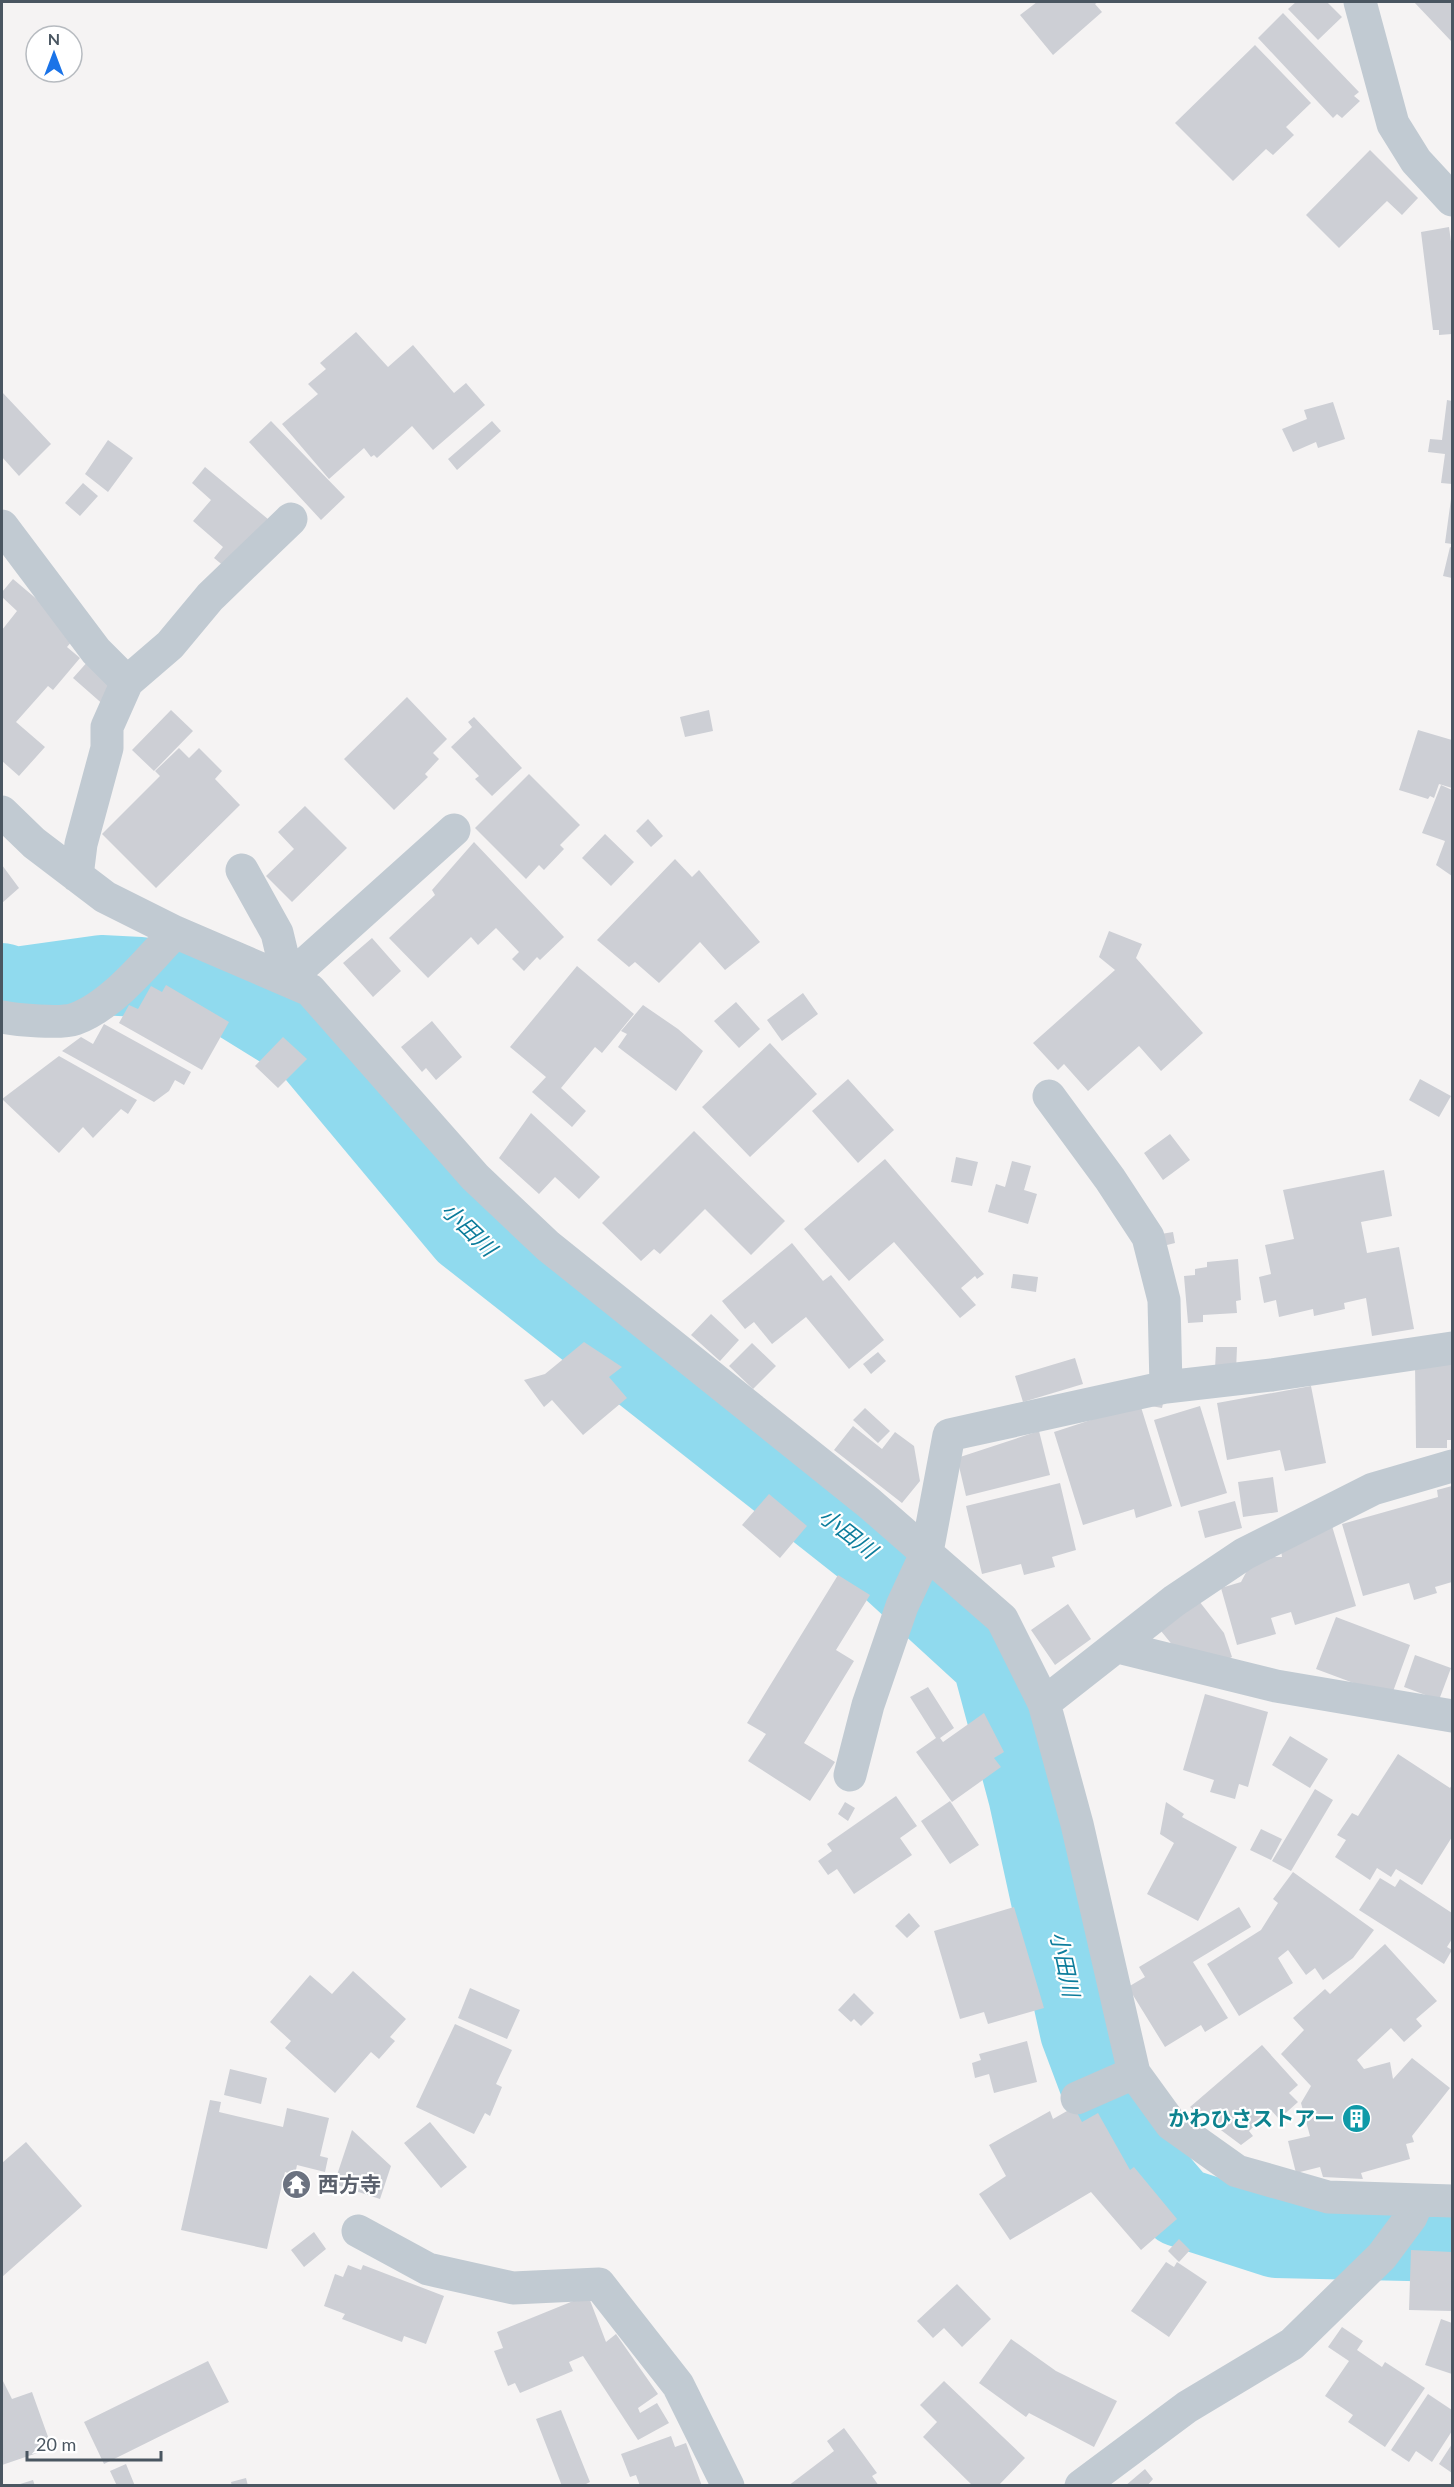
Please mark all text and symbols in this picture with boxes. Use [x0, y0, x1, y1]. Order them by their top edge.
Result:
north arrow [24, 24, 84, 84]
text: N [48, 29, 60, 48]
water label: 小田川 [436, 1196, 504, 1263]
water label: 小田川 [814, 1502, 884, 1565]
water label: 小田川 [1045, 1929, 1086, 2001]
building icon: かわひさストアー [1340, 2103, 1372, 2135]
place label: かわひさストアー [1168, 2105, 1335, 2130]
temple icon: 西方寺 [281, 2169, 313, 2201]
place label: 西方寺 [318, 2171, 381, 2196]
scale bar [27, 2424, 160, 2462]
text: 20 m [36, 2433, 76, 2455]

